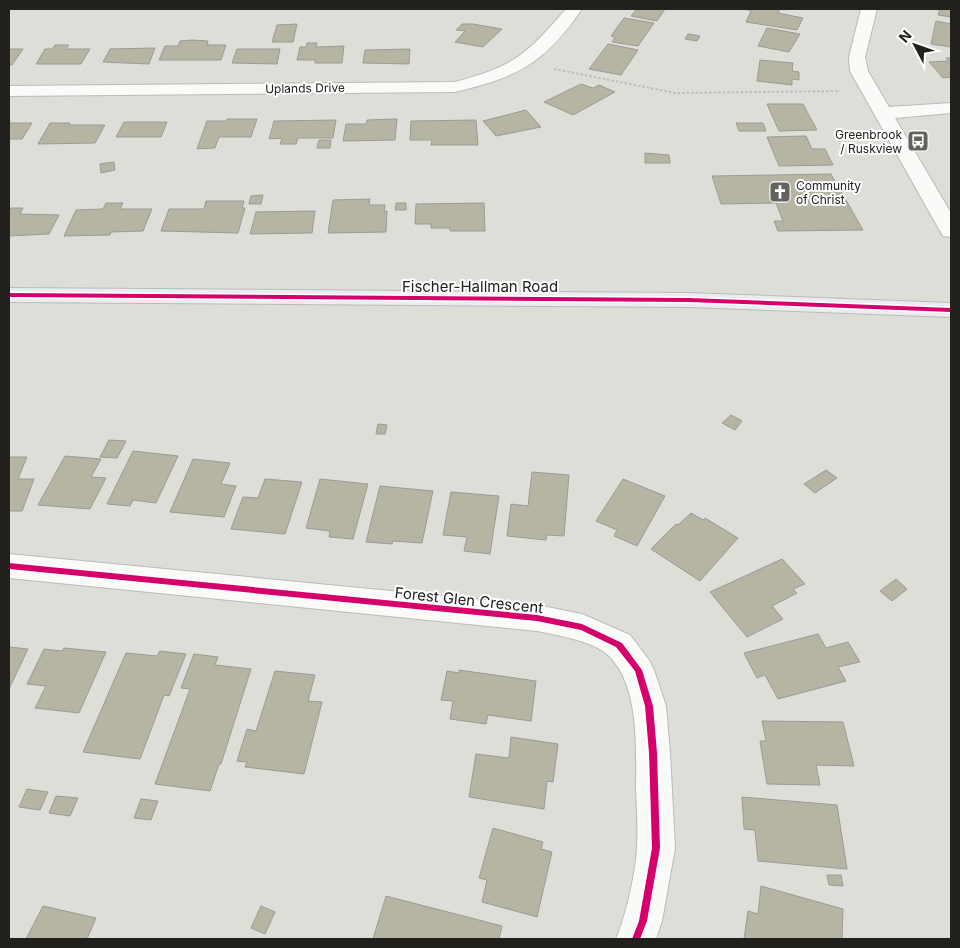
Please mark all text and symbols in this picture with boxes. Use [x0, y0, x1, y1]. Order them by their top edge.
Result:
north arrow [890, 20, 940, 70]
text: N [895, 27, 915, 46]
street label: Uplands Drive [265, 80, 345, 96]
place label: Greenbrook / Ruskview [835, 127, 902, 156]
bus stop icon: Greenbrook / Ruskview [906, 129, 930, 153]
place label: Community of Christ [796, 178, 861, 207]
church icon: Community of Christ [768, 180, 792, 204]
street label: Fischer-Hallman Road [402, 277, 558, 296]
street label: Forest Glen Crescent [394, 583, 544, 617]

